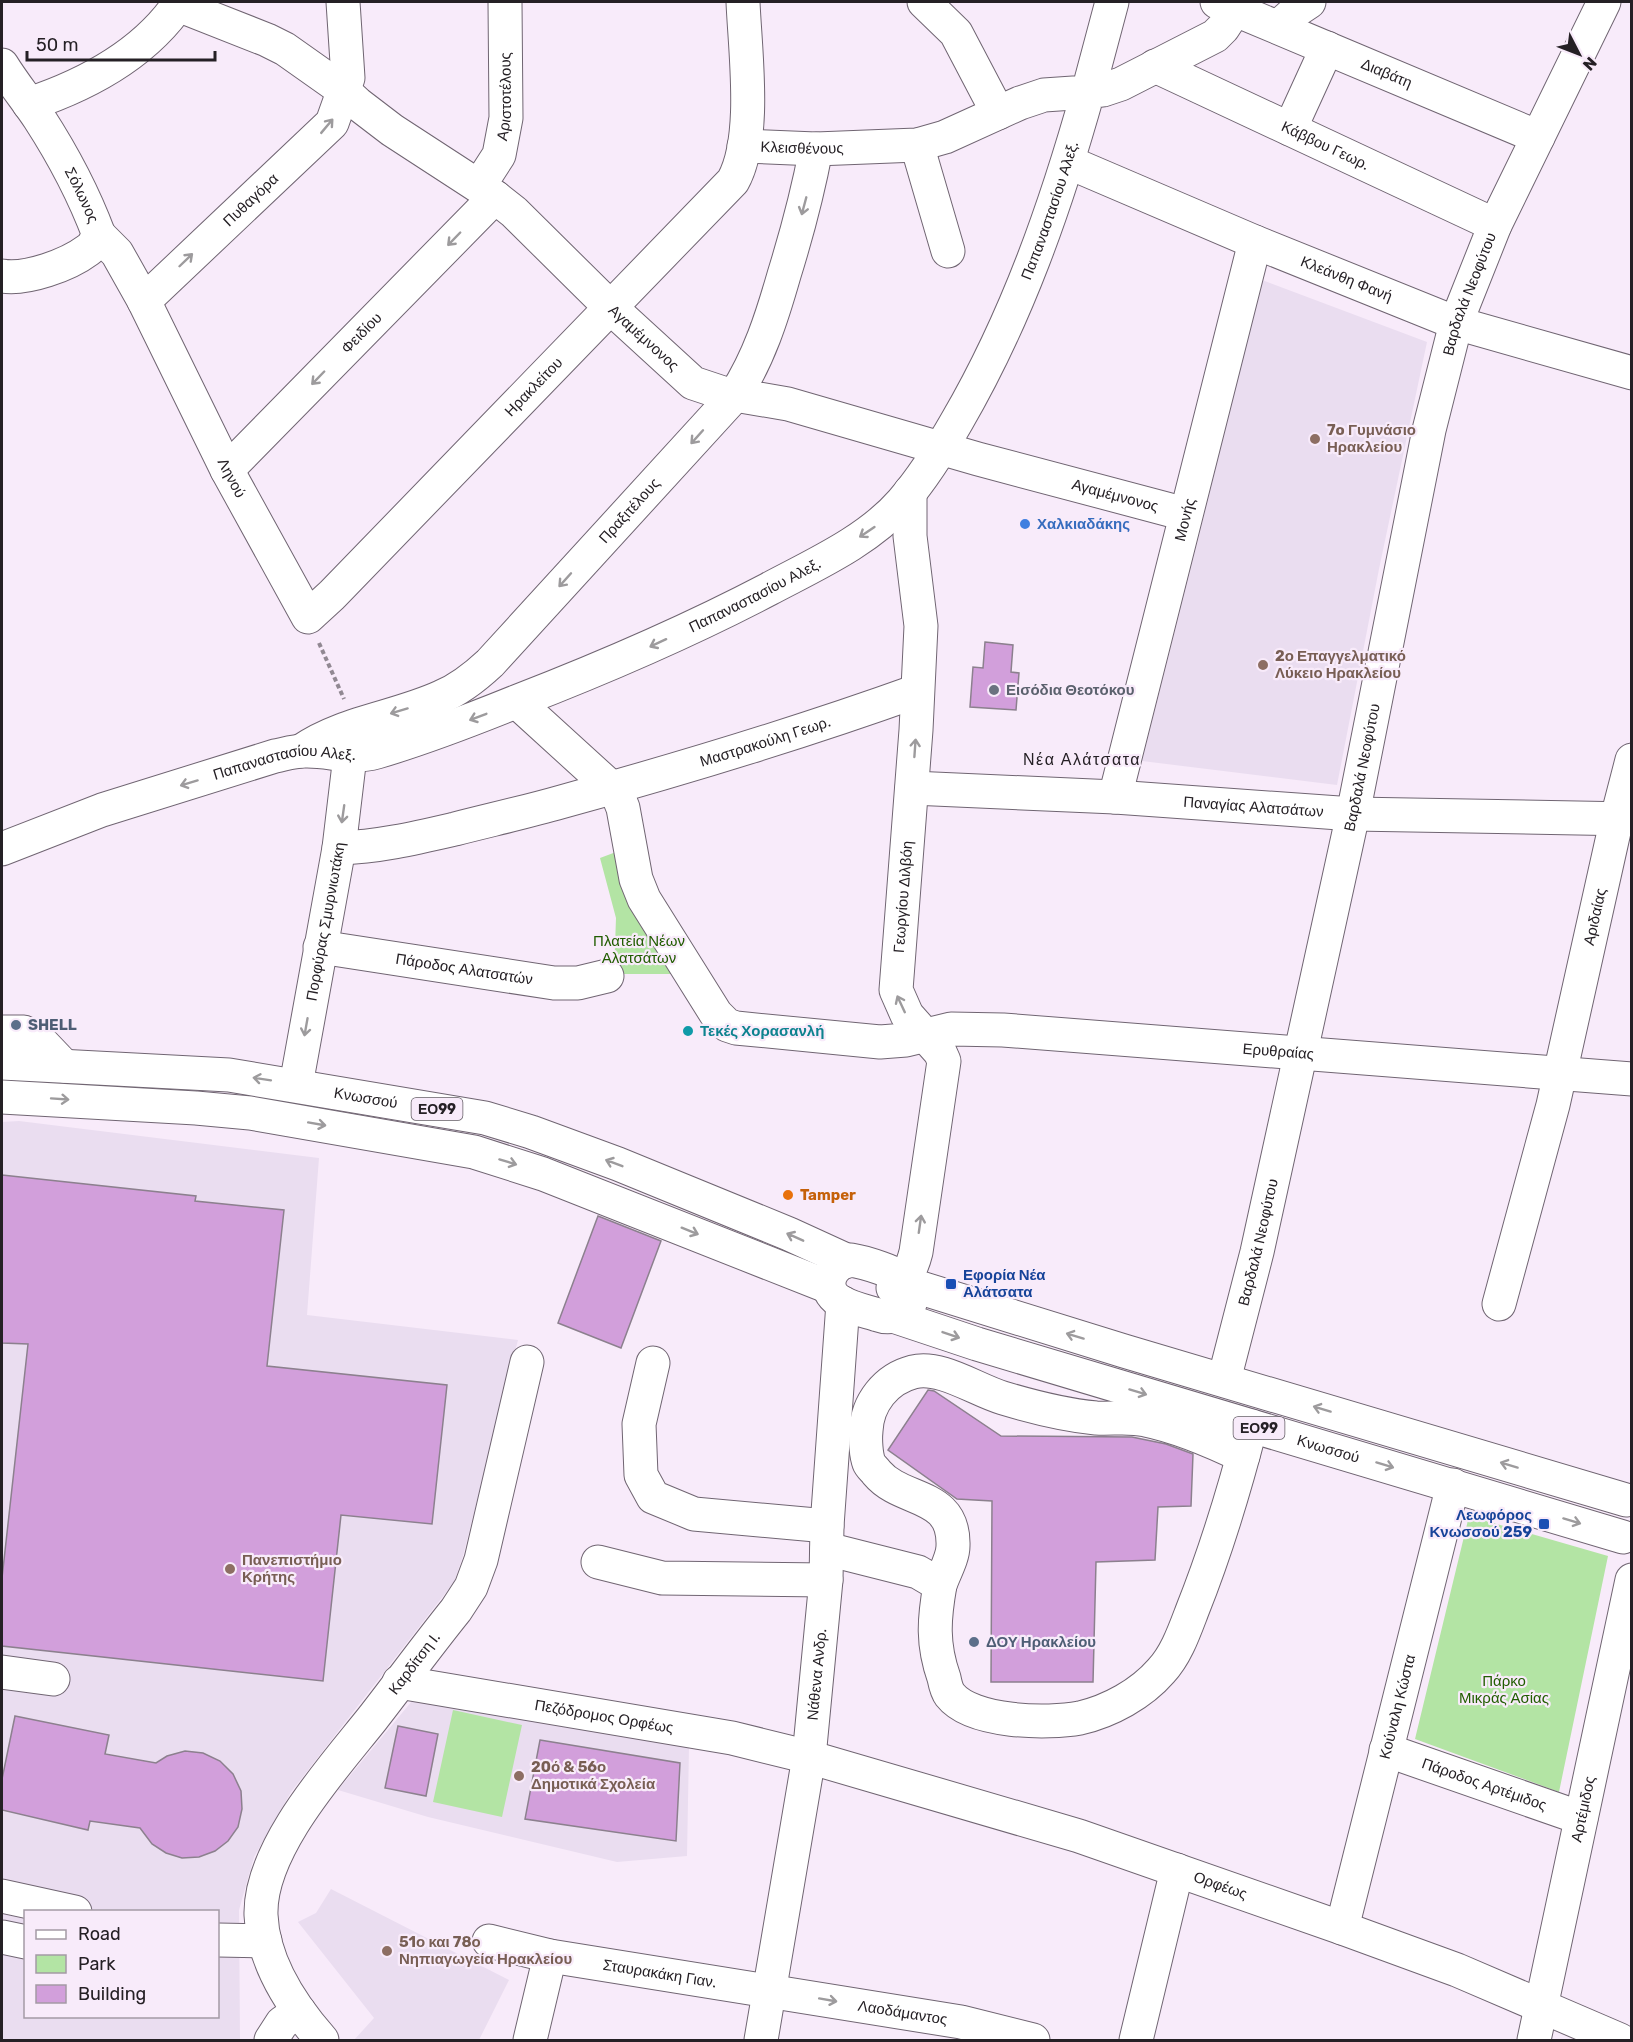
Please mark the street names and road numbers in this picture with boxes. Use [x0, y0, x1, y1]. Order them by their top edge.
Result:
street label: Αριστοτέλους [493, 52, 515, 142]
street label: Διαβάτη [1358, 55, 1415, 92]
street label: Κάββου Γεωρ. [1278, 117, 1372, 174]
street label: Κλεισθένους [760, 138, 844, 158]
street label: Παπαναστασίου Αλεξ. [1017, 139, 1082, 283]
street label: Σόλωνος [61, 164, 102, 226]
street label: Πυθαγόρα [219, 169, 282, 230]
street label: Βαρδαλά Νεοφύτου [1439, 230, 1500, 358]
street label: Κλεάνθη Φανή [1298, 252, 1395, 305]
street label: Αγαμέμνονος [605, 301, 683, 375]
street label: Φειδίου [337, 309, 386, 357]
street label: Ηρακλείτου [501, 354, 566, 420]
street label: Ληνού [214, 455, 250, 501]
street label: Πραξιτέλους [595, 474, 664, 547]
street label: Αγαμέμνονος [1070, 475, 1160, 516]
street label: Μονής [1171, 496, 1199, 543]
street label: Παπαναστασίου Αλεξ. [686, 554, 824, 636]
street label: Βαρδαλά Νεοφύτου [1340, 702, 1384, 833]
street label: Μαστρακούλη Γεωρ. [698, 713, 833, 771]
street label: Παπαναστασίου Αλεξ. [211, 742, 356, 784]
street label: Παναγίας Αλατσάτων [1183, 793, 1324, 821]
street label: Γεωργίου Διλβόη [890, 840, 916, 954]
street label: Πορφύρας Σμυρνιωτάκη [302, 841, 349, 1003]
street label: Αριδαίας [1580, 886, 1610, 947]
street label: Πάροδος Αλατσατών [394, 950, 534, 989]
street label: Ερυθραίας [1242, 1040, 1315, 1063]
street label: Κνωσσού [333, 1084, 399, 1112]
road number: ΕΟ99 [412, 1098, 462, 1120]
street label: Βαρδαλά Νεοφύτου [1235, 1177, 1282, 1308]
road number: ΕΟ99 [1234, 1417, 1284, 1439]
street label: Κνωσσού [1295, 1431, 1362, 1467]
street label: Νάθενα Ανδρ. [804, 1628, 830, 1721]
street label: Καρδίτση Ι. [385, 1629, 444, 1698]
street label: Κούναλη Κώστα [1376, 1652, 1419, 1761]
street label: Πεζόδρομος Ορφέως [533, 1696, 675, 1737]
street label: Πάροδος Αρτέμιδος [1419, 1754, 1549, 1814]
street label: Αρτέμιδος [1567, 1775, 1599, 1844]
street label: Ορφέως [1191, 1868, 1250, 1903]
street label: Σταυρακάκη Γιαν. [602, 1956, 718, 1992]
street label: Λαοδάμαντος [857, 1997, 949, 2029]

